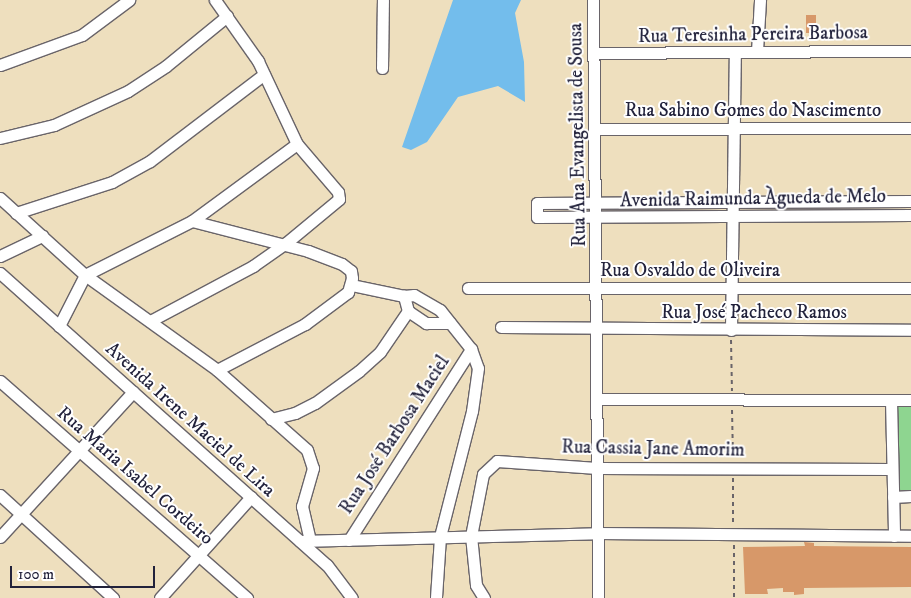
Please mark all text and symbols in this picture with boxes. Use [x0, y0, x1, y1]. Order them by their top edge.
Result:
street label: Rua Teresinha Pereira Barbosa [638, 22, 868, 48]
street label: Rua Ana Evangelista de Sousa [565, 23, 591, 247]
street label: Rua Sabino Gomes do Nascimento [625, 100, 881, 122]
street label: Avenida Raimunda Àgueda de Melo [620, 185, 886, 213]
street label: Rua Osvaldo de Oliveira [600, 260, 780, 282]
street label: Rua José Pacheco Ramos [661, 302, 847, 324]
street label: Avenida Irene Maciel de Lira [101, 338, 279, 502]
street label: Rua José Barbosa Maciel [335, 351, 455, 519]
street label: Rua Maria Isabel Cordeiro [52, 402, 218, 550]
street label: Rua Cassia Jane Amorim [561, 436, 745, 462]
scale bar [12, 556, 158, 588]
text: 100 m [18, 565, 54, 584]

